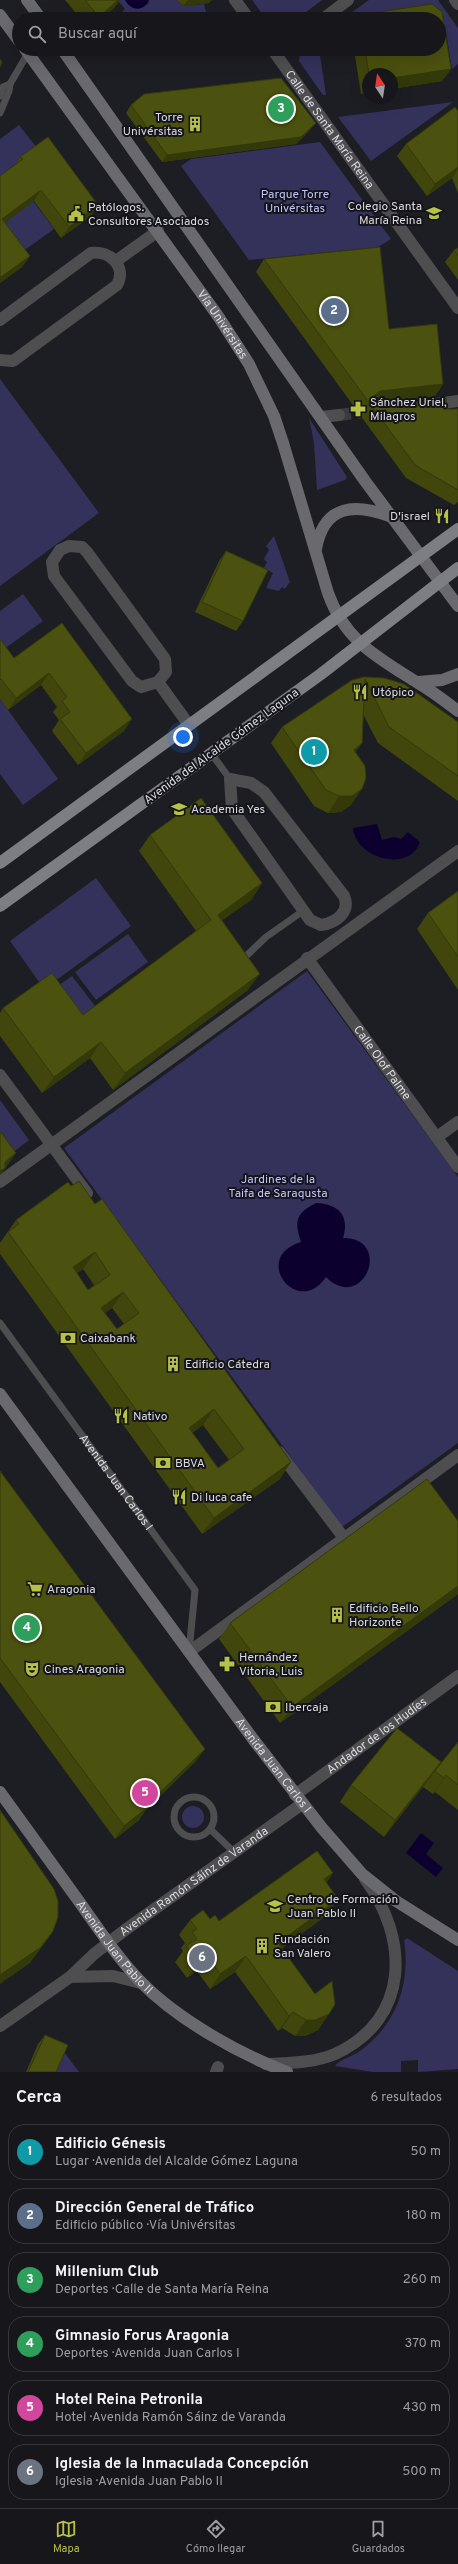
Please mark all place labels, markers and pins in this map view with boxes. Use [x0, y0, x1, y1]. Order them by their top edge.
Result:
pin: 3 [268, 94, 294, 124]
place label: Torre Univérsitas [123, 110, 183, 140]
building icon: Torre Univérsitas [186, 115, 204, 133]
place label: Colegio Santa María Reina [347, 199, 422, 229]
place label: Patólogos. Consultores Asociados [88, 200, 209, 230]
school or university icon: Colegio Santa María Reina [425, 204, 443, 222]
public building icon: Patólogos. Consultores Asociados [67, 205, 85, 223]
pin: 2 [321, 296, 347, 326]
place label: Sánchez Uriel, Milagros [370, 395, 447, 425]
pharmacy icon: Sánchez Uriel, Milagros [349, 400, 367, 418]
restaurant icon: D'israel [433, 507, 451, 525]
place label: D'israel [390, 509, 430, 525]
restaurant icon: Utópico [351, 683, 369, 701]
place label: Utópico [372, 685, 414, 701]
pin: 1 [301, 737, 327, 767]
school or university icon: Academia Yes [170, 800, 188, 818]
place label: Academia Yes [191, 802, 265, 818]
bank icon: Caixabank [59, 1329, 77, 1347]
place label: Caixabank [80, 1331, 136, 1347]
building icon: Edificio Cátedra [164, 1355, 182, 1373]
place label: Edificio Cátedra [185, 1357, 270, 1373]
restaurant icon: Nativo [112, 1407, 130, 1425]
place label: Nativo [133, 1409, 168, 1425]
bank icon: BBVA [154, 1454, 172, 1472]
place label: BBVA [175, 1456, 205, 1472]
restaurant icon: Di luca cafe [170, 1488, 188, 1506]
place label: Di luca cafe [191, 1490, 252, 1506]
supermarket icon: Aragonia [26, 1580, 44, 1598]
place label: Aragonia [47, 1582, 96, 1598]
place label: Edificio Bello Horizonte [349, 1601, 419, 1631]
building icon: Edificio Bello Horizonte [328, 1606, 346, 1624]
pin: 4 [14, 1613, 40, 1643]
place label: Hernández Vitoria, Luis [239, 1650, 303, 1680]
pharmacy icon: Hernández Vitoria, Luis [218, 1655, 236, 1673]
theatre icon: Cines Aragonia [23, 1660, 41, 1678]
place label: Cines Aragonia [44, 1662, 125, 1678]
bank icon: Ibercaja [264, 1698, 282, 1716]
place label: Ibercaja [285, 1700, 328, 1716]
pin: 5 [132, 1778, 158, 1808]
place label: Centro de Formación Juan Pablo II [287, 1892, 398, 1922]
school or university icon: Centro de Formación Juan Pablo II [266, 1897, 284, 1915]
place label: Fundación San Valero [274, 1932, 331, 1962]
building icon: Fundación San Valero [253, 1937, 271, 1955]
pin: 6 [189, 1943, 215, 1973]

